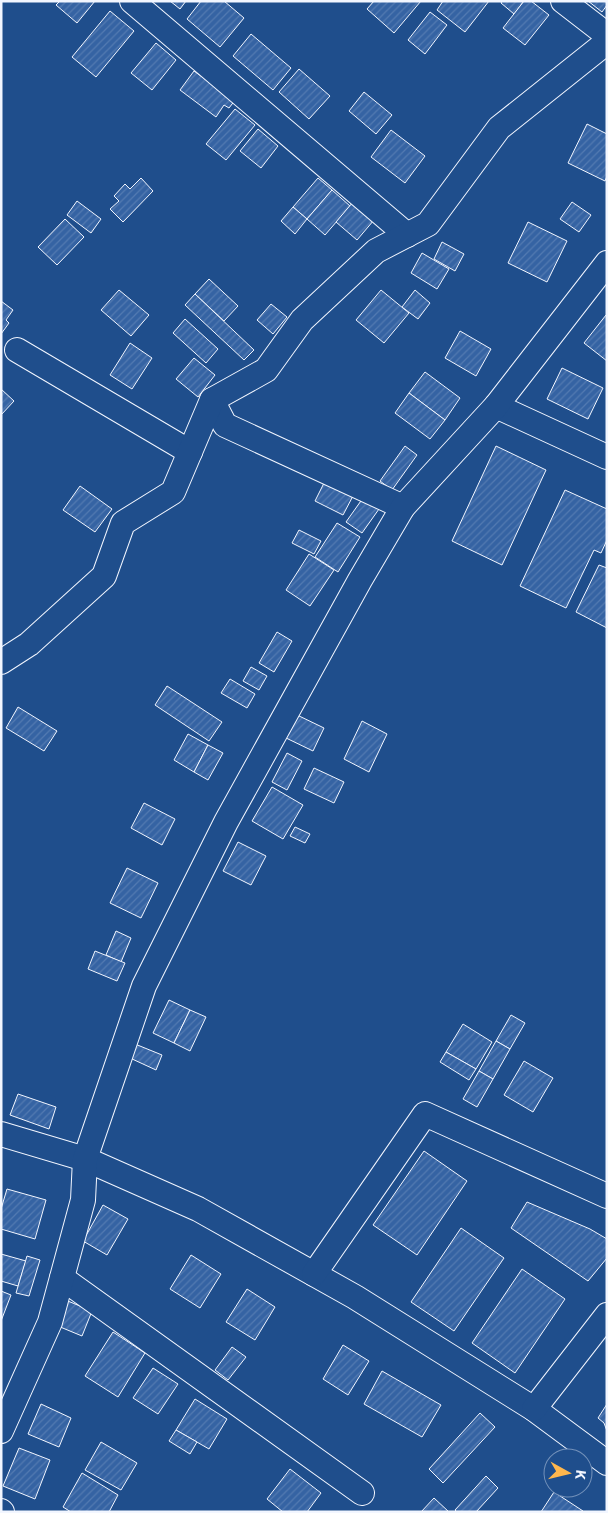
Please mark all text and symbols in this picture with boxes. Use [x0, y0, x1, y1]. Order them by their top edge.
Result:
north arrow [543, 1448, 593, 1498]
text: K [571, 1469, 590, 1481]

